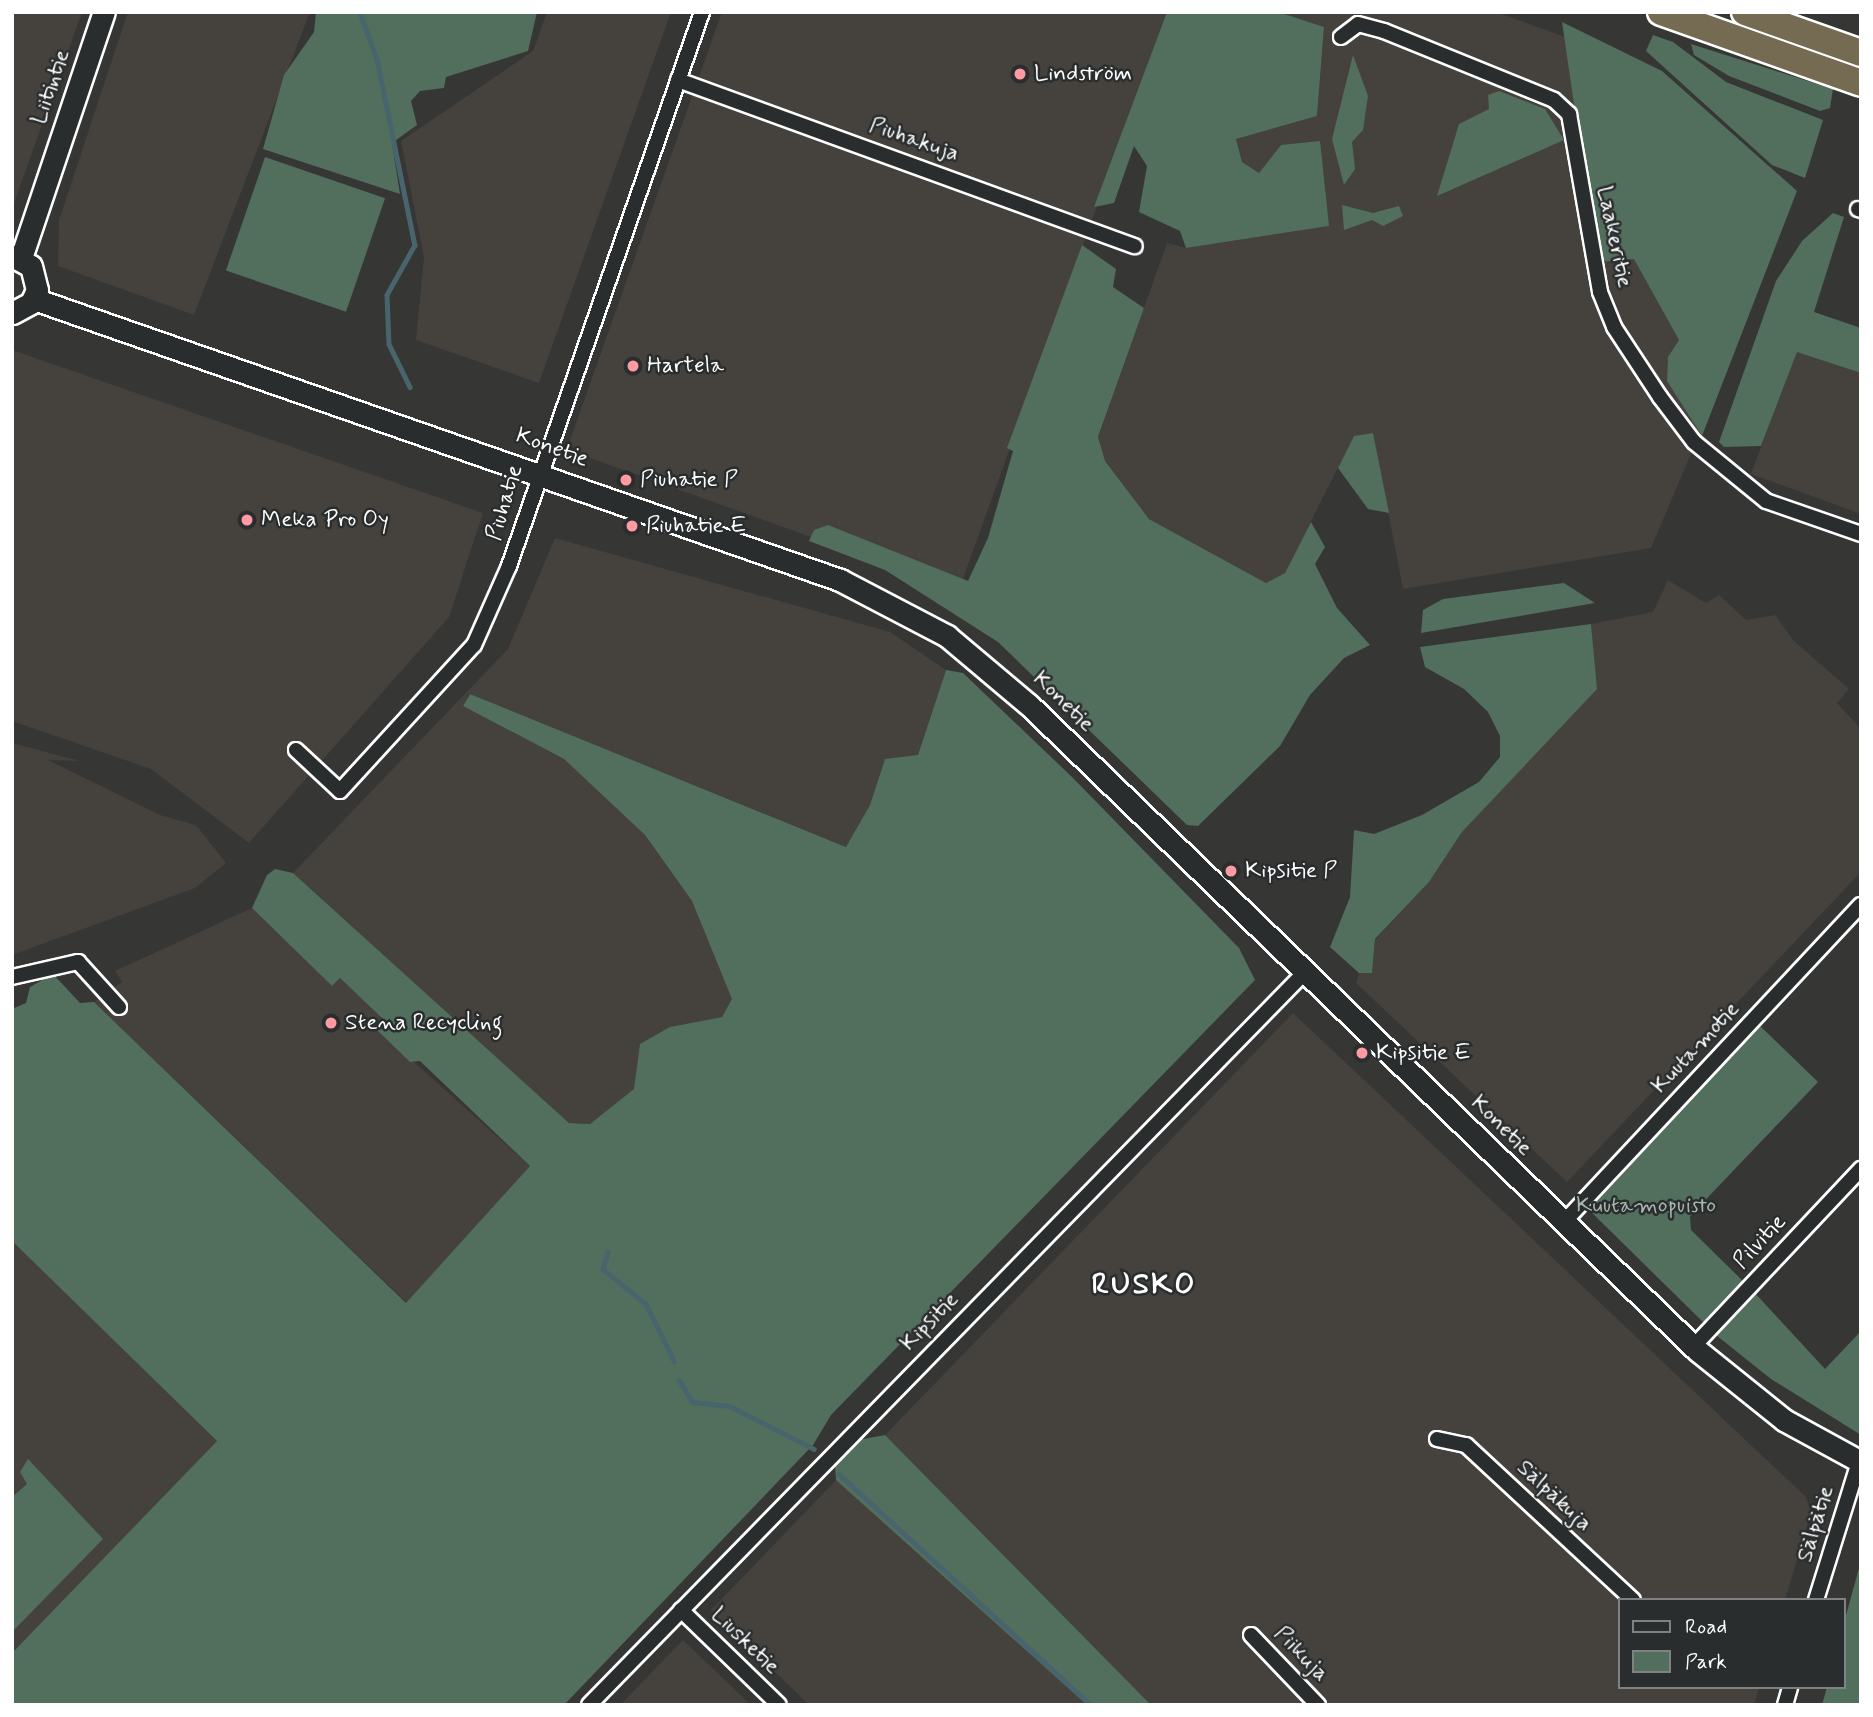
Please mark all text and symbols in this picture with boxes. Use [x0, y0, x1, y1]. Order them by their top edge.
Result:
street label: Liitintie [25, 46, 77, 128]
place label: Lindström [1034, 60, 1132, 88]
marker: Lindström [1012, 66, 1028, 82]
street label: Piuhakuja [866, 112, 962, 168]
street label: Laakeritie [1590, 184, 1638, 290]
place label: Hartela [647, 352, 724, 380]
marker: Hartela [625, 358, 641, 374]
street label: Konetie [512, 422, 592, 474]
street label: Piuhatie [480, 462, 530, 544]
place label: Piuhatie P [640, 466, 738, 494]
marker: Piuhatie P [618, 472, 634, 488]
place label: Meka Pro Oy [261, 506, 388, 534]
marker: Meka Pro Oy [239, 512, 255, 528]
place label: Piuhatie E [646, 512, 743, 540]
marker: Piuhatie E [624, 518, 640, 534]
street label: Konetie [1026, 666, 1100, 738]
place label: Kipsitie P [1245, 857, 1337, 885]
marker: Kipsitie P [1223, 863, 1239, 879]
street label: Kuutamotie [1646, 996, 1746, 1100]
place label: Stena Recycling [345, 1009, 503, 1037]
marker: Stena Recycling [323, 1015, 339, 1031]
place label: Kipsitie E [1376, 1039, 1468, 1067]
marker: Kipsitie E [1354, 1045, 1370, 1061]
street label: Konetie [1464, 1090, 1538, 1162]
park label: Kuutamopuisto [1576, 1192, 1716, 1220]
street label: Pilvitie [1728, 1209, 1792, 1275]
district label: RUSKO [1095, 1267, 1193, 1303]
street label: Kipsitie [895, 1286, 965, 1358]
street label: Sälpäkuja [1511, 1454, 1597, 1538]
street label: Sälpätie [1791, 1483, 1841, 1565]
legend [1618, 1598, 1845, 1689]
street label: Liusketie [705, 1601, 785, 1681]
text: Road [1685, 1613, 1727, 1641]
street label: Piikuja [1268, 1620, 1334, 1688]
text: Park [1685, 1648, 1727, 1676]

